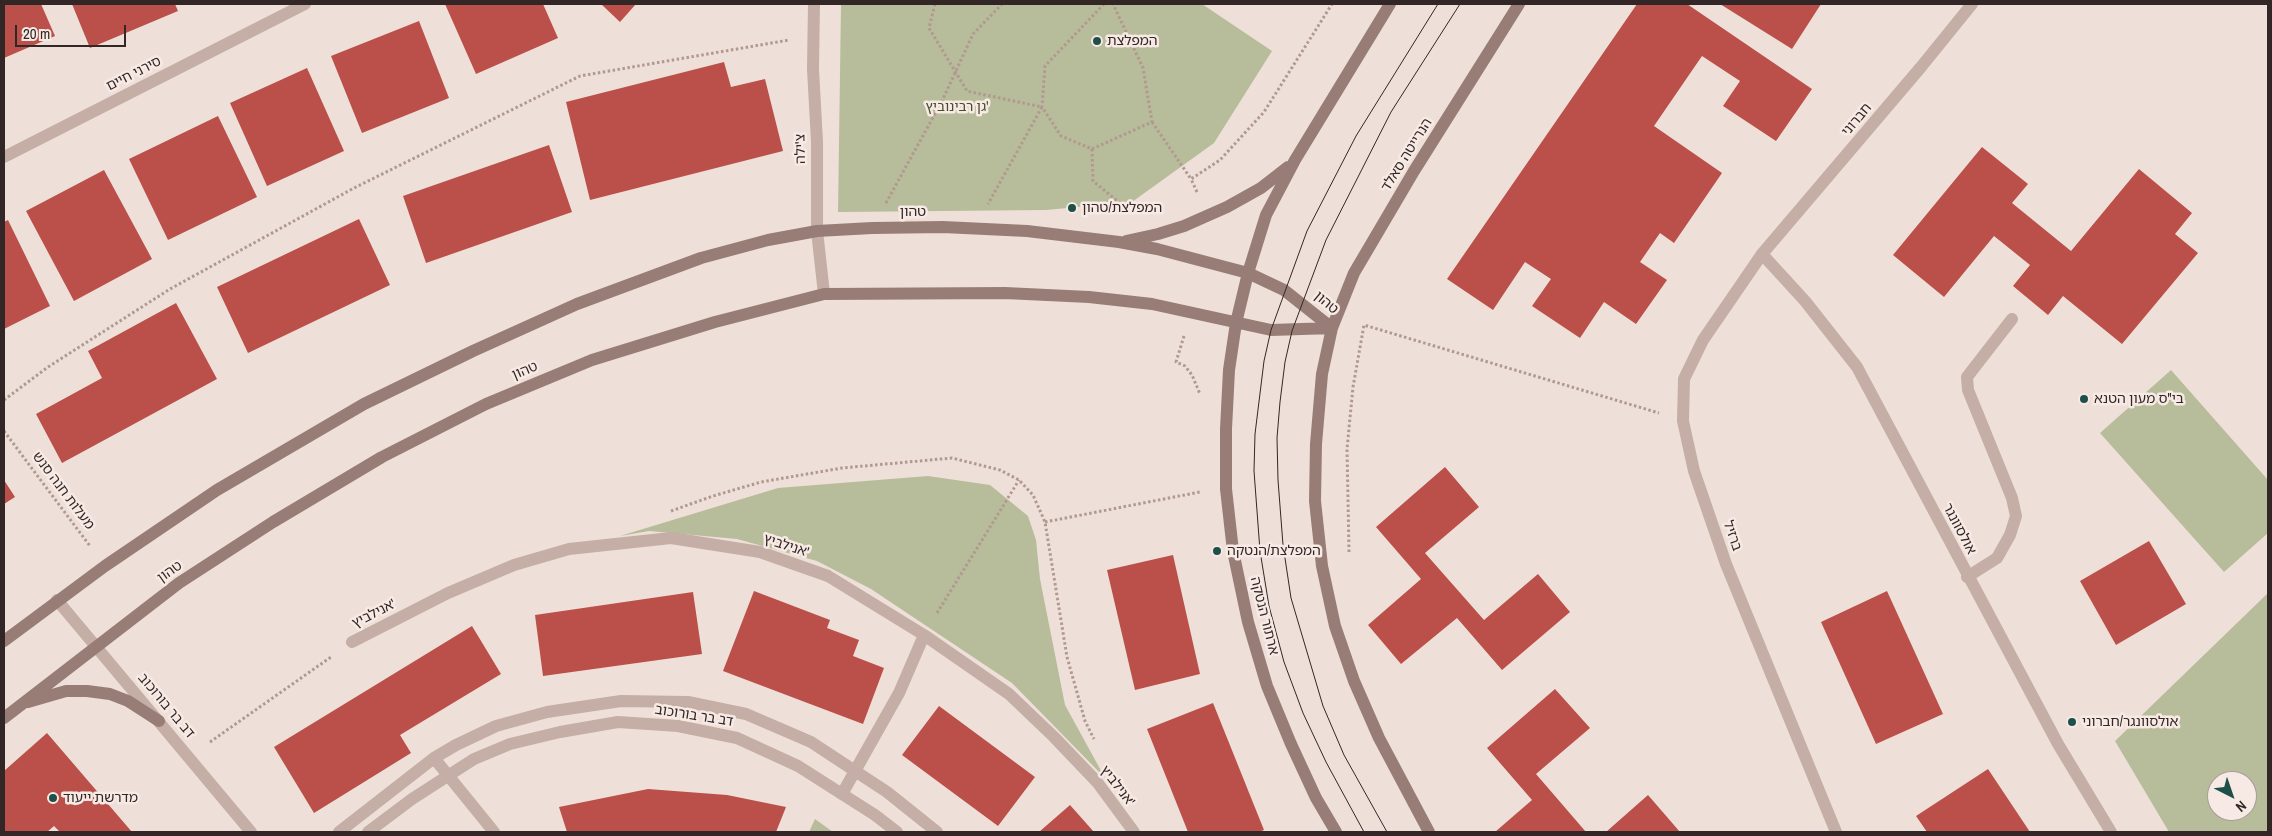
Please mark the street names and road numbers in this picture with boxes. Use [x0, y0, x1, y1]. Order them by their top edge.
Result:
street label: סירני חיים [104, 53, 164, 95]
street label: חברוני [1838, 100, 1876, 140]
street label: הנרייטה סאלד [1378, 115, 1436, 195]
street label: צ'ילה [792, 134, 810, 164]
street label: טהון [900, 204, 926, 220]
street label: טהון [1310, 288, 1342, 318]
street label: טהון [510, 358, 540, 384]
street label: מעלות חנה סנש [28, 449, 98, 533]
street label: אולסוונגר [1939, 501, 1979, 557]
street label: ברזיל [1719, 519, 1745, 553]
street label: אנילביץ' [761, 531, 811, 561]
street label: טהון [154, 558, 186, 586]
street label: ארתור הנטקה [1246, 575, 1282, 657]
street label: אנילביץ' [349, 596, 399, 632]
street label: דב בר בורוכוב [134, 670, 198, 742]
street label: דב בר בורוכוב [653, 701, 735, 731]
street label: אנילביץ' [1096, 762, 1138, 810]

